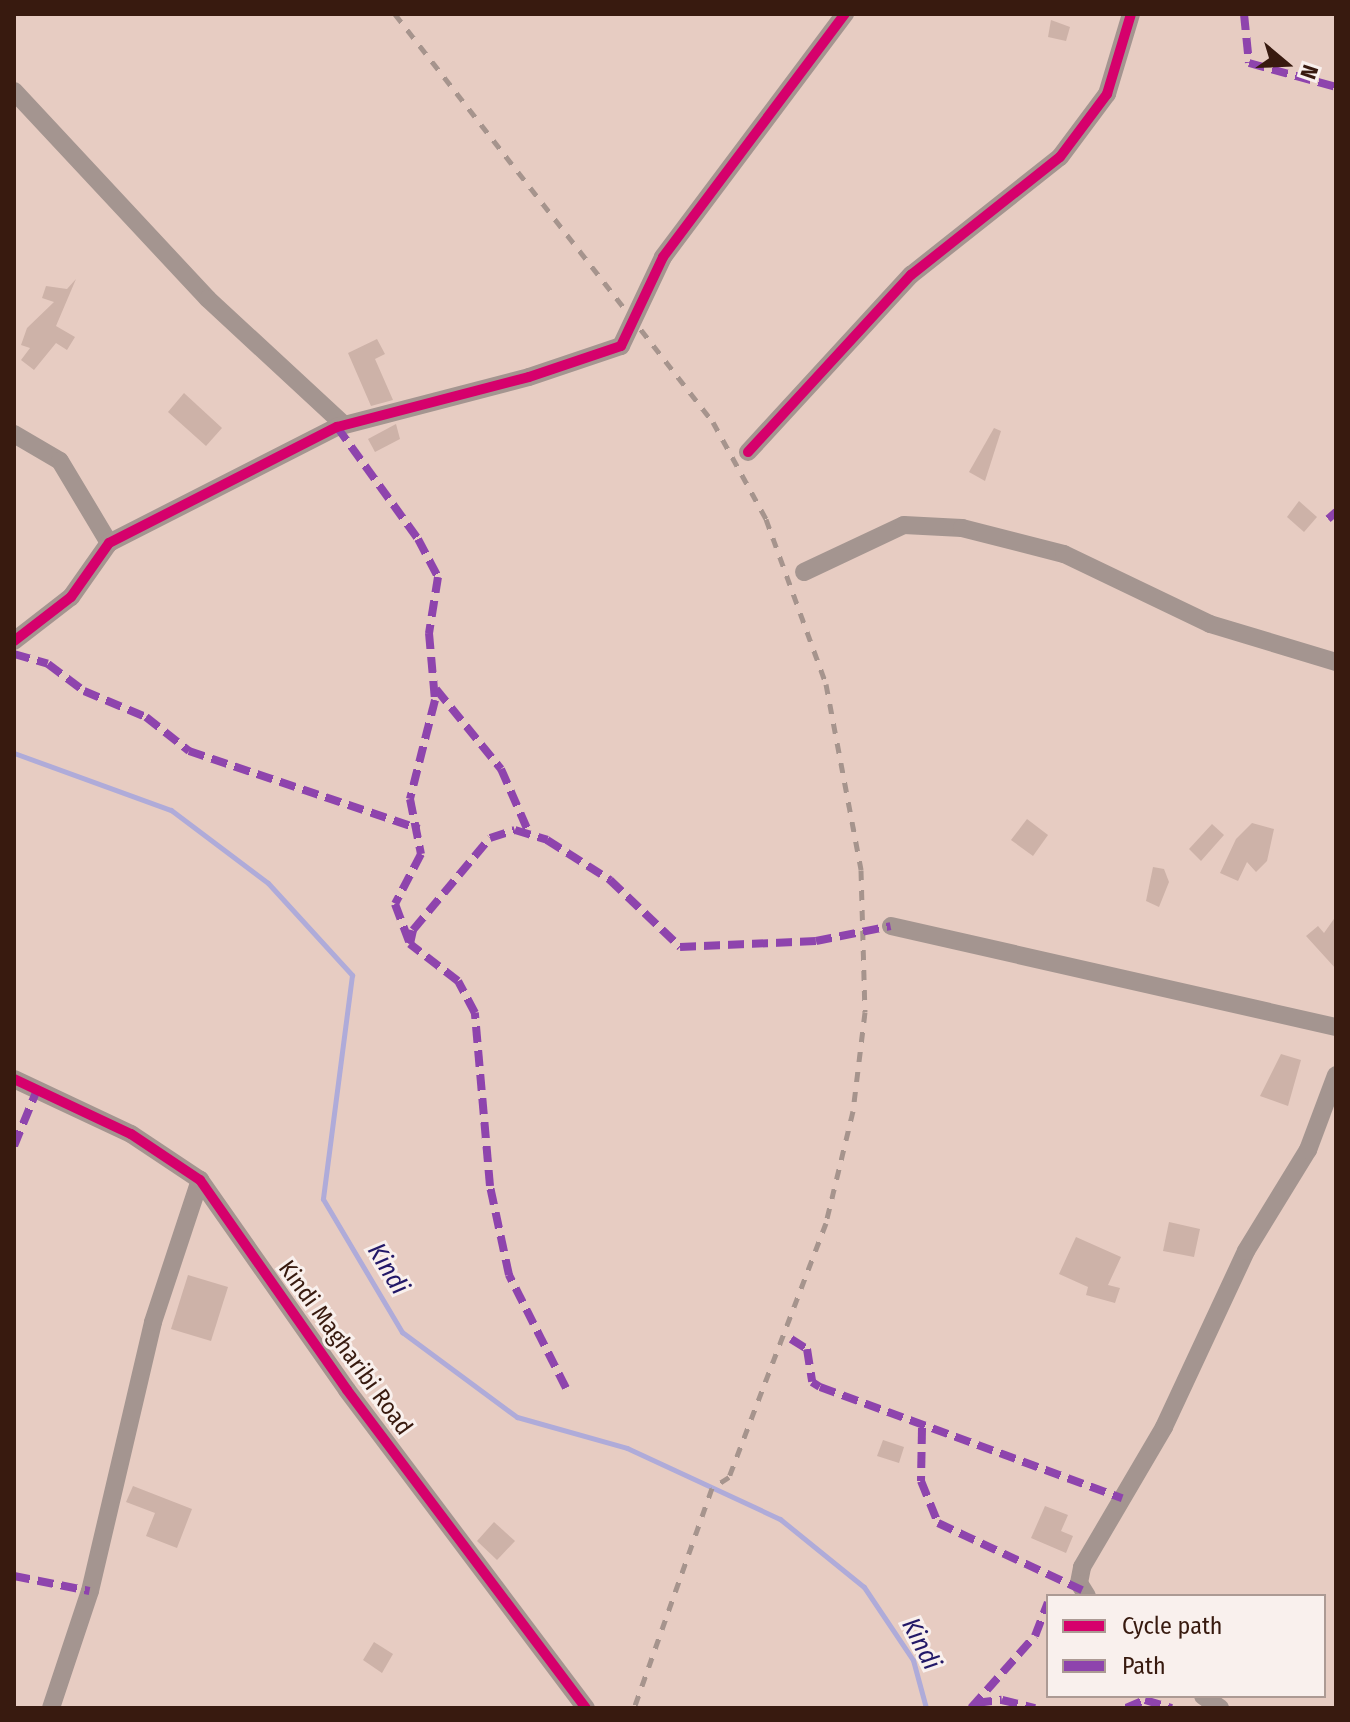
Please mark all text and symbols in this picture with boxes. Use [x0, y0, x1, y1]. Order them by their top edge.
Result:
north arrow [1246, 24, 1326, 104]
text: N [1294, 61, 1324, 83]
water label: Kindi [361, 1238, 415, 1300]
street label: Kindi Magharibi Road [272, 1255, 418, 1441]
legend [1046, 1594, 1326, 1698]
text: Cycle path [1122, 1612, 1222, 1640]
water label: Kindi [895, 1613, 947, 1675]
text: Path [1122, 1652, 1166, 1680]

